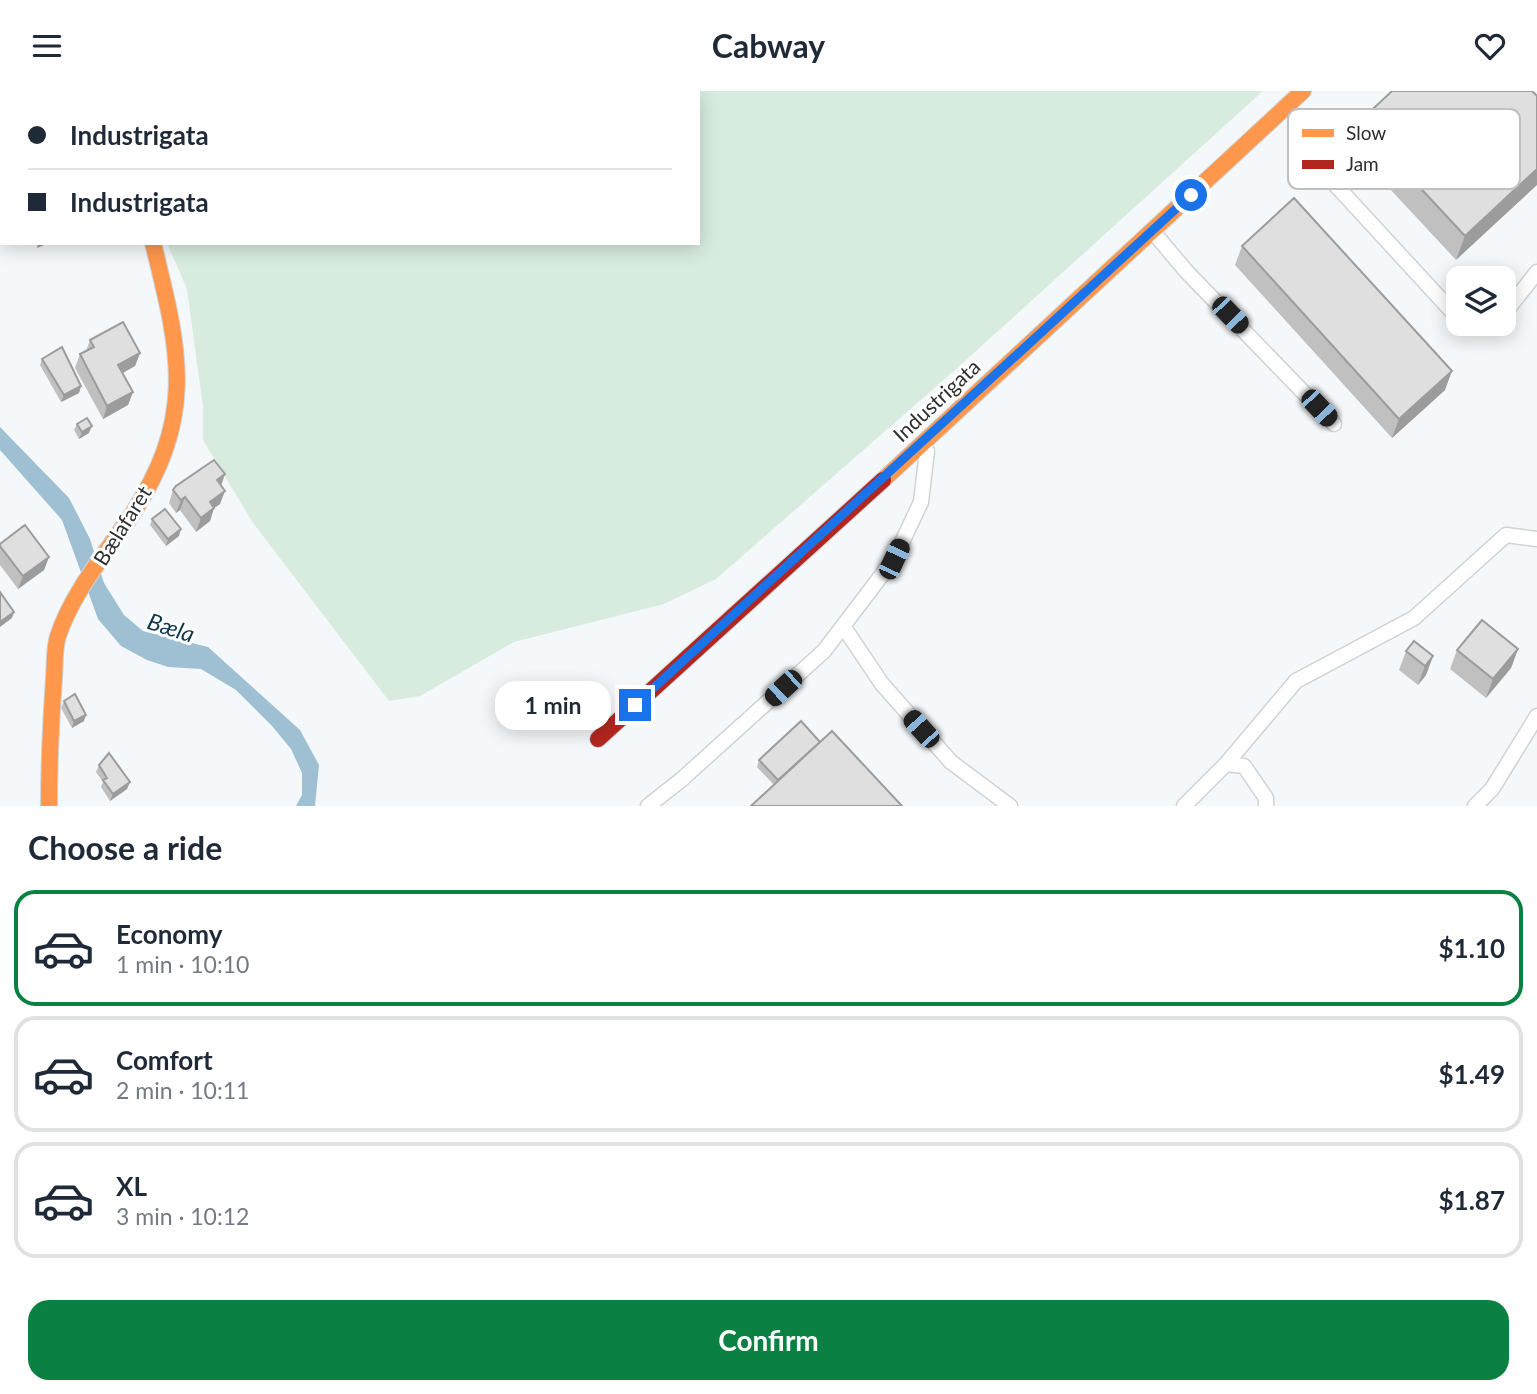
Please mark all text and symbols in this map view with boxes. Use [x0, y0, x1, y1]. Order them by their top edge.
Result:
text: Cabway [712, 26, 825, 65]
icon: menu [28, 27, 66, 65]
icon: heart [1471, 27, 1509, 65]
legend [1288, 109, 1520, 189]
text: Industrigata [70, 119, 209, 151]
text: Slow [1346, 121, 1386, 144]
text: Jam [1346, 152, 1379, 175]
route start [1175, 179, 1207, 211]
text: Industrigata [70, 186, 209, 218]
map controls [1446, 266, 1516, 336]
button: layers [1446, 266, 1516, 336]
car [1208, 293, 1253, 337]
street label: Industrigata [887, 353, 985, 446]
car [1297, 385, 1342, 431]
street label: Bælafaret [88, 480, 156, 570]
car [876, 536, 913, 582]
water label: Bæla [144, 606, 198, 648]
car [761, 666, 806, 710]
callout: 1 min [495, 681, 610, 729]
route end [619, 689, 651, 721]
text: 1 min [524, 691, 582, 719]
car [900, 706, 943, 752]
text: Choose a ride [28, 828, 222, 867]
icon: car [32, 917, 95, 980]
text: Economy [116, 918, 222, 950]
text: $1.10 [1439, 932, 1505, 964]
text: 1 min · 10:10 [116, 950, 249, 978]
icon: car [32, 1043, 95, 1106]
text: Comfort [116, 1044, 213, 1076]
text: $1.49 [1439, 1058, 1505, 1090]
text: 2 min · 10:11 [116, 1076, 249, 1104]
icon: car [32, 1169, 95, 1232]
text: XL [116, 1170, 147, 1202]
text: $1.87 [1439, 1184, 1505, 1216]
text: 3 min · 10:12 [116, 1202, 249, 1230]
button: Confirm [28, 1300, 1509, 1380]

